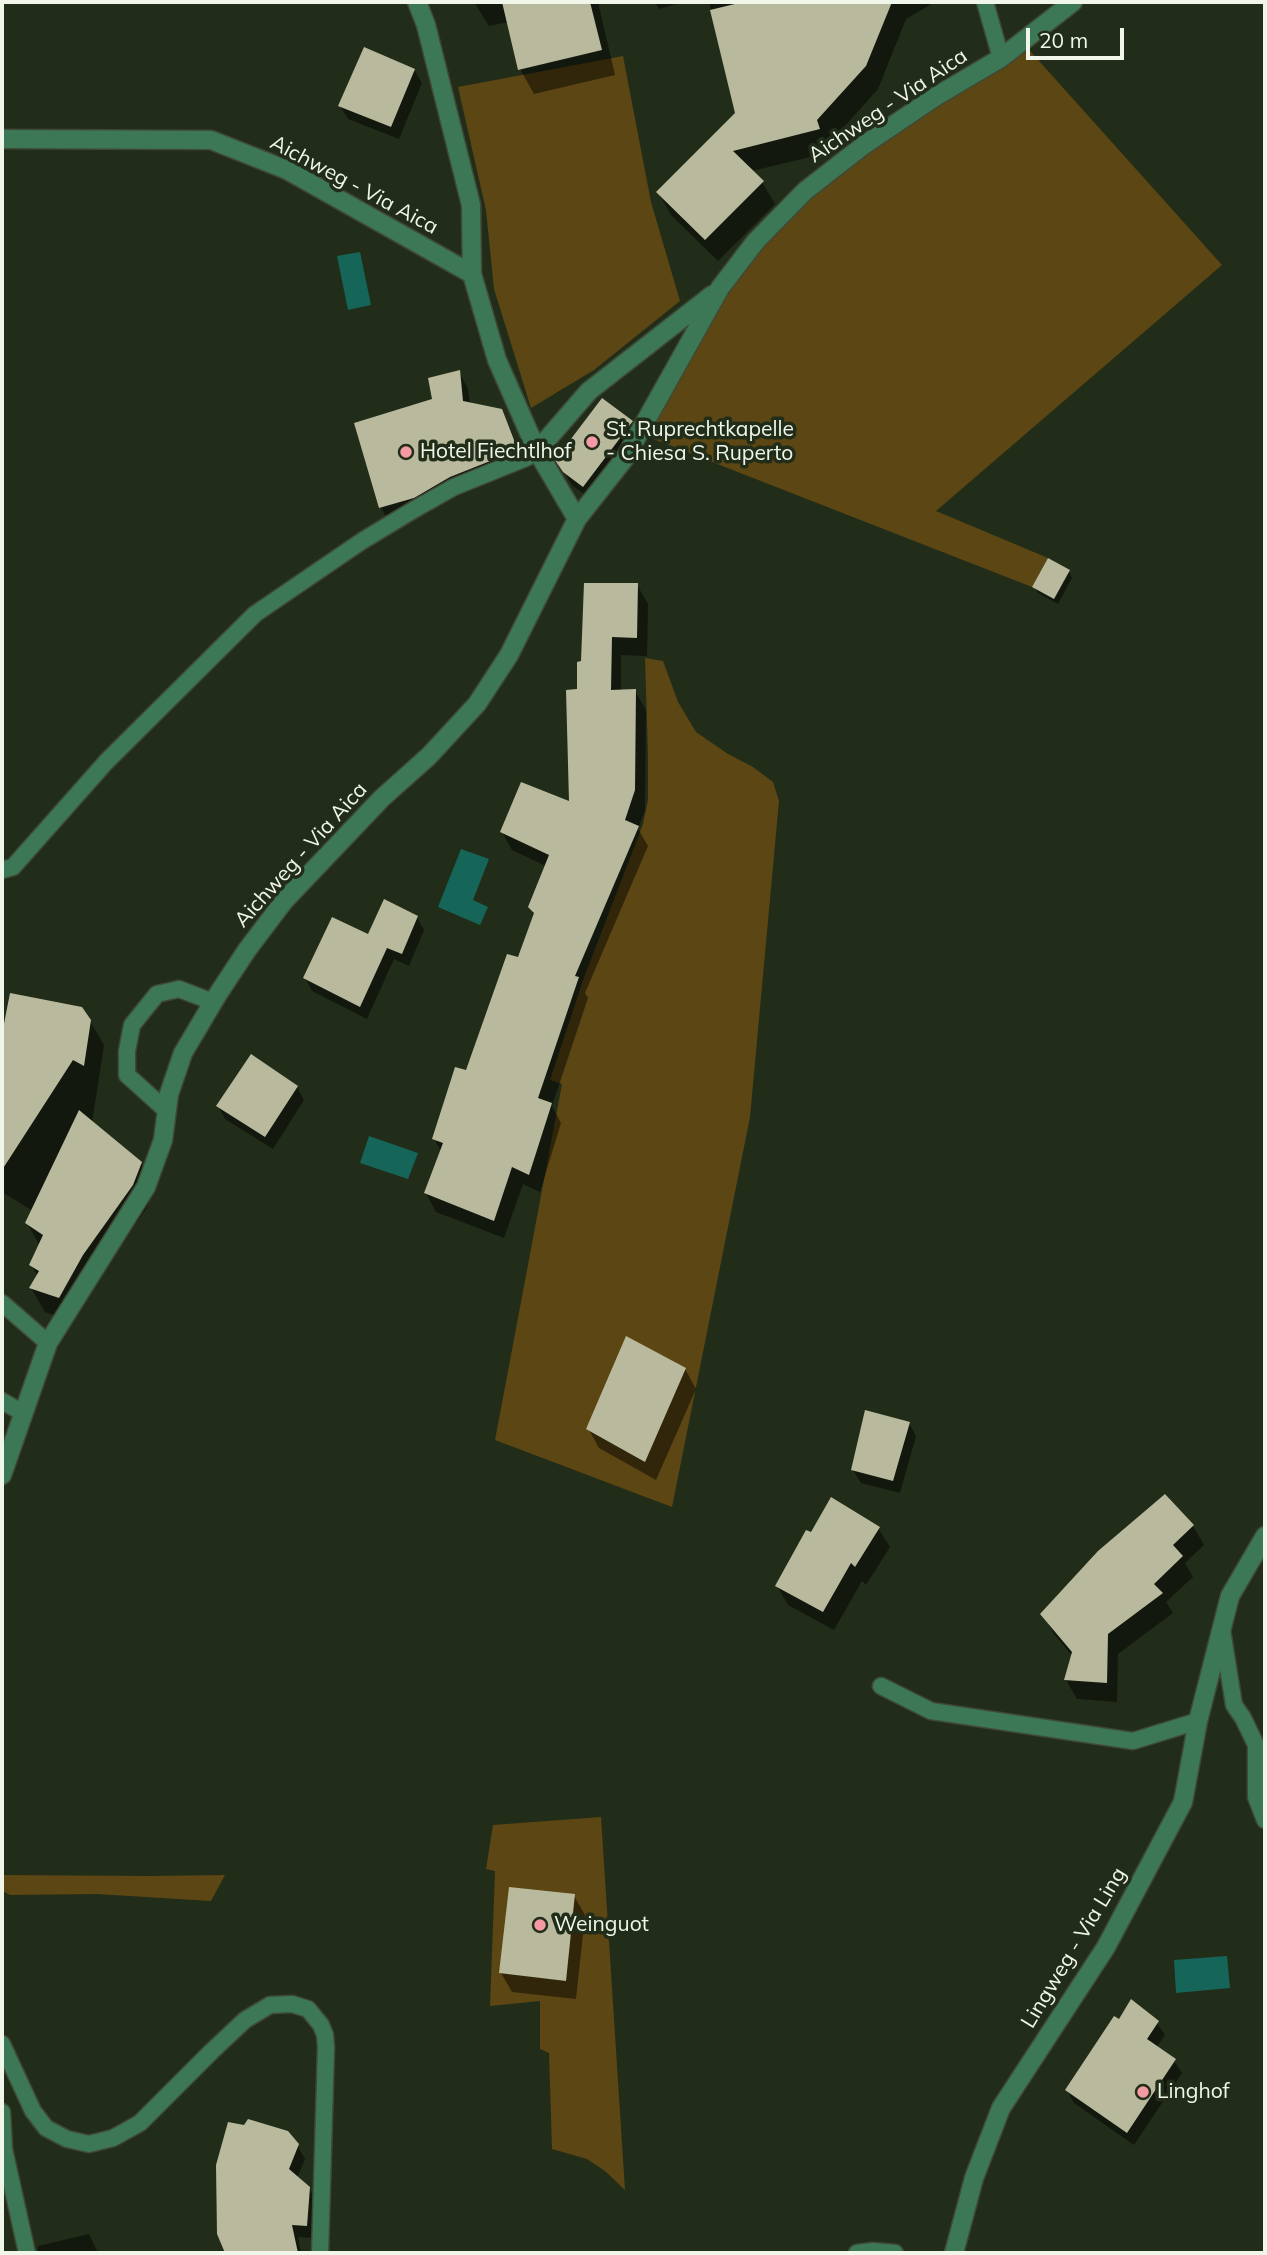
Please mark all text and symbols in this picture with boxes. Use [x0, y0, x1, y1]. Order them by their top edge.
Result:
scale bar [1029, 14, 1127, 58]
text: 20 m [1039, 27, 1088, 53]
street label: Aichweg - Via Aica [804, 43, 972, 169]
street label: Aichweg - Via Aica [266, 130, 442, 240]
place label: St. Ruprechtkapelle - Chiesa S. Ruperto [606, 417, 794, 467]
marker: St. Ruprechtkapelle - Chiesa S. Ruperto [584, 434, 600, 450]
place label: Hotel Fiechtlhof [420, 439, 572, 465]
marker: Hotel Fiechtlhof [398, 444, 414, 460]
street label: Aichweg - Via Aica [229, 777, 373, 933]
street label: Lingweg - Via Ling [1016, 1863, 1132, 2033]
place label: Weinguot [554, 1912, 649, 1938]
marker: Weinguot [532, 1917, 548, 1933]
place label: Linghof [1157, 2079, 1230, 2105]
marker: Linghof [1135, 2084, 1151, 2100]

